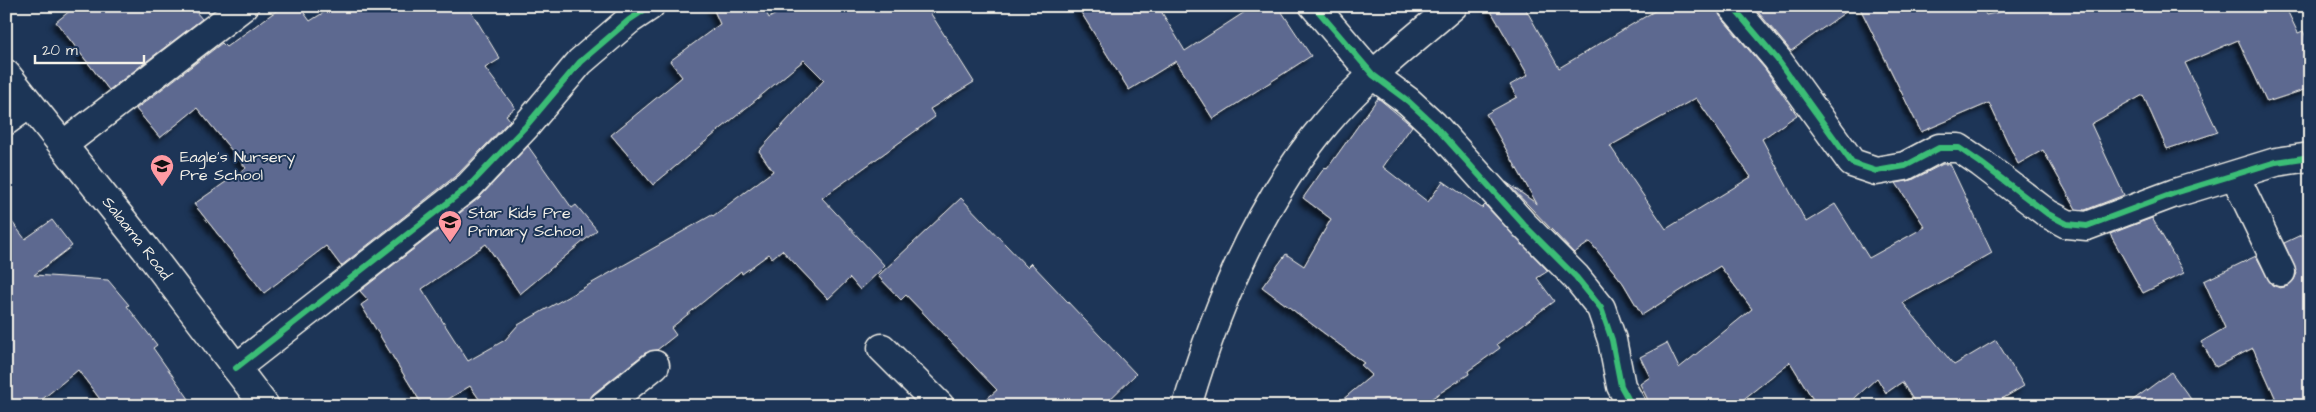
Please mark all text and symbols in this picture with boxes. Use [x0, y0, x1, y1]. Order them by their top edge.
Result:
scale bar [35, 32, 144, 64]
text: 20 m [42, 40, 78, 61]
place label: Eagle's Nursery Pre School [180, 146, 296, 186]
school or university icon: Eagle's Nursery Pre School [149, 153, 175, 187]
street label: Salaama Road [97, 192, 177, 285]
place label: Star Kids Pre Primary School [468, 202, 583, 243]
school or university icon: Star Kids Pre Primary School [437, 209, 463, 243]

